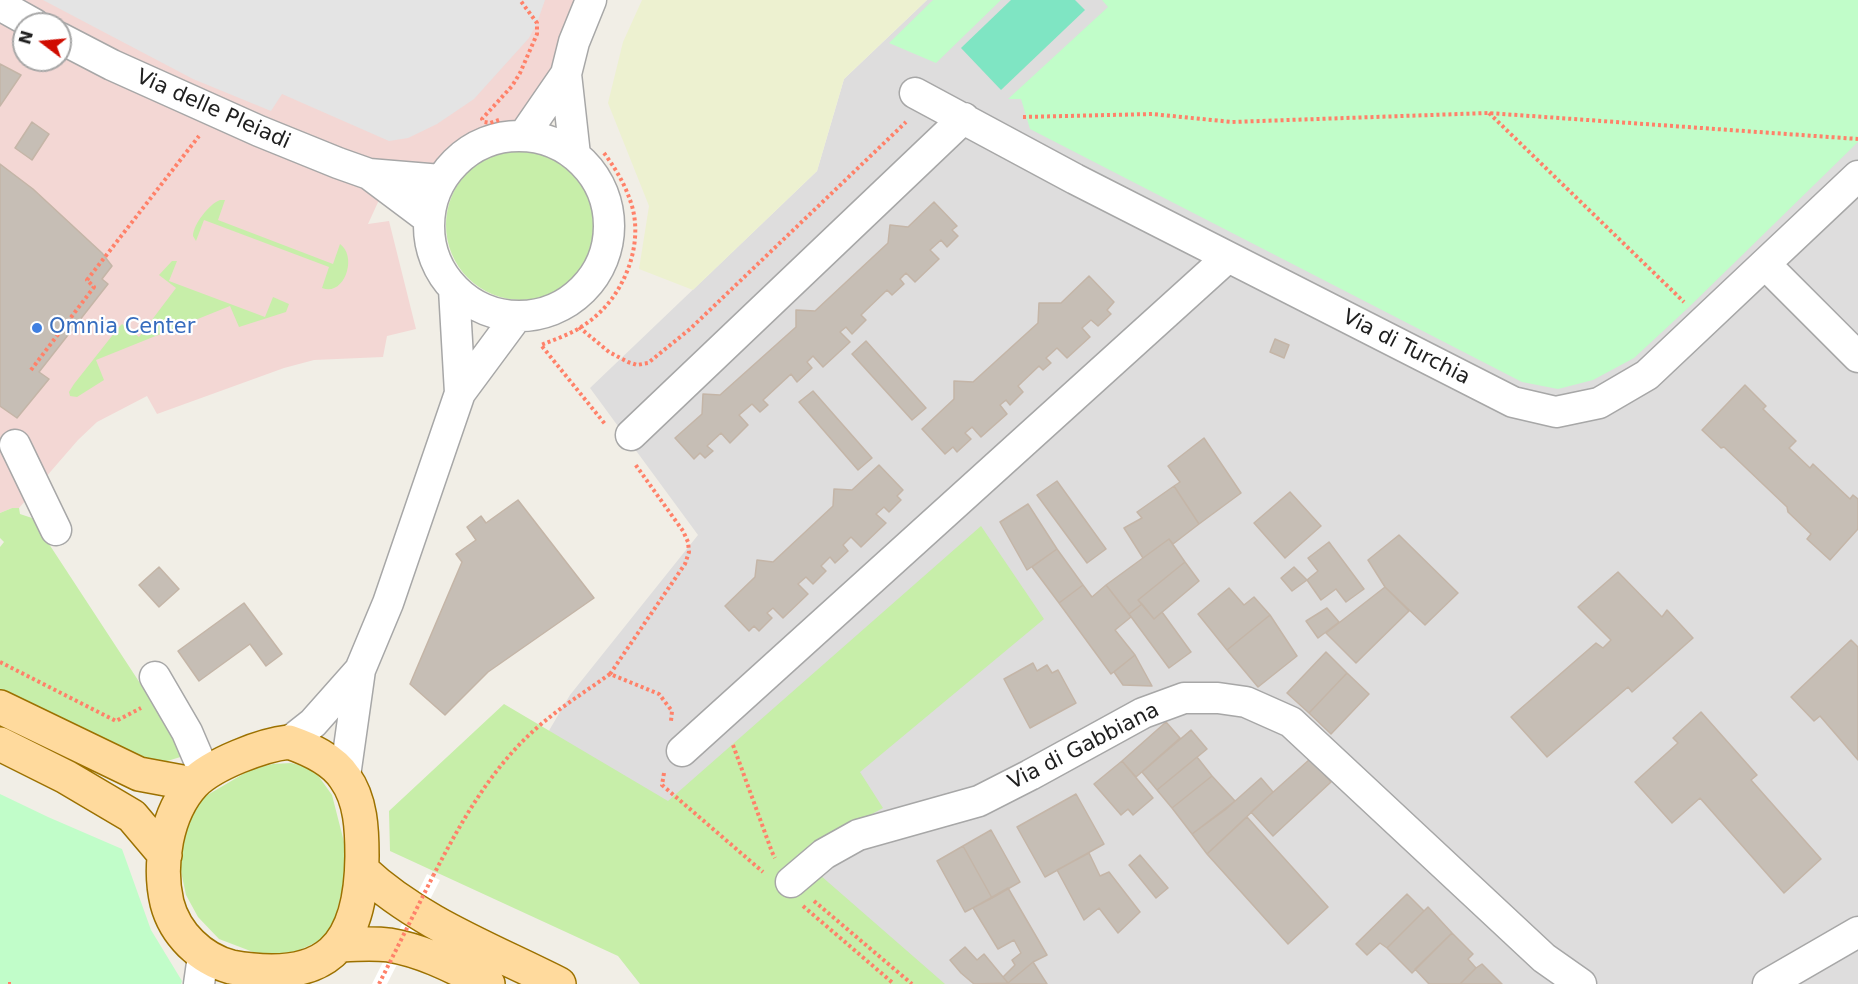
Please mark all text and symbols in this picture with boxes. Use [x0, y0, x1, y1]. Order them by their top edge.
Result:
north arrow [12, 12, 72, 72]
text: N [15, 28, 37, 47]
street label: Via delle Pleiadi [132, 65, 294, 155]
street label: Via di Turchia [1338, 305, 1474, 391]
place label: Omnia Center [49, 315, 195, 341]
marker: Omnia Center [30, 321, 44, 335]
street label: Via di Gabbiana [1004, 698, 1164, 796]

